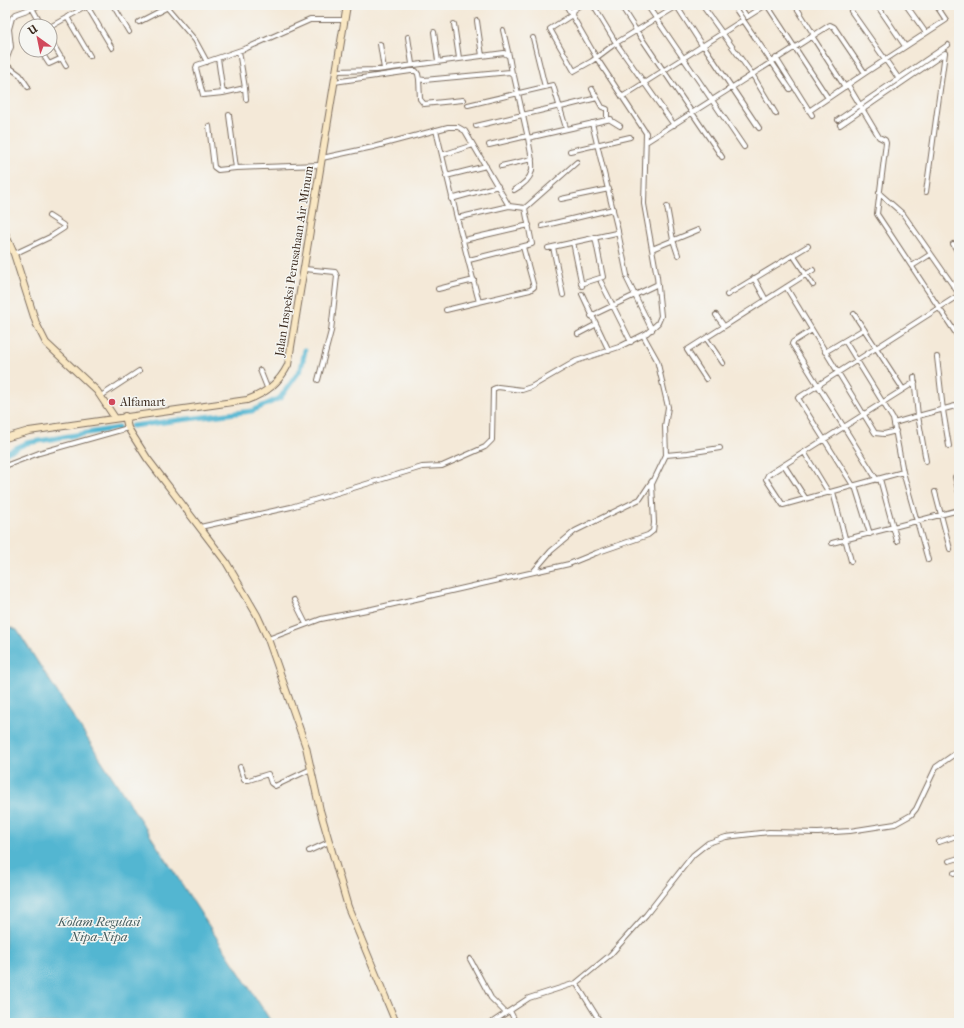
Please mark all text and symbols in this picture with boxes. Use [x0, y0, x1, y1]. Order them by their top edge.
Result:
north arrow [18, 18, 58, 58]
text: U [25, 22, 40, 38]
street label: Jalan Inspeksi Perusahaan Air Minum [272, 165, 316, 358]
place label: Alfamart [119, 395, 166, 409]
marker: Alfamart [107, 397, 117, 407]
water label: Kolam Regulasi Nipa-Nipa [57, 914, 141, 944]

